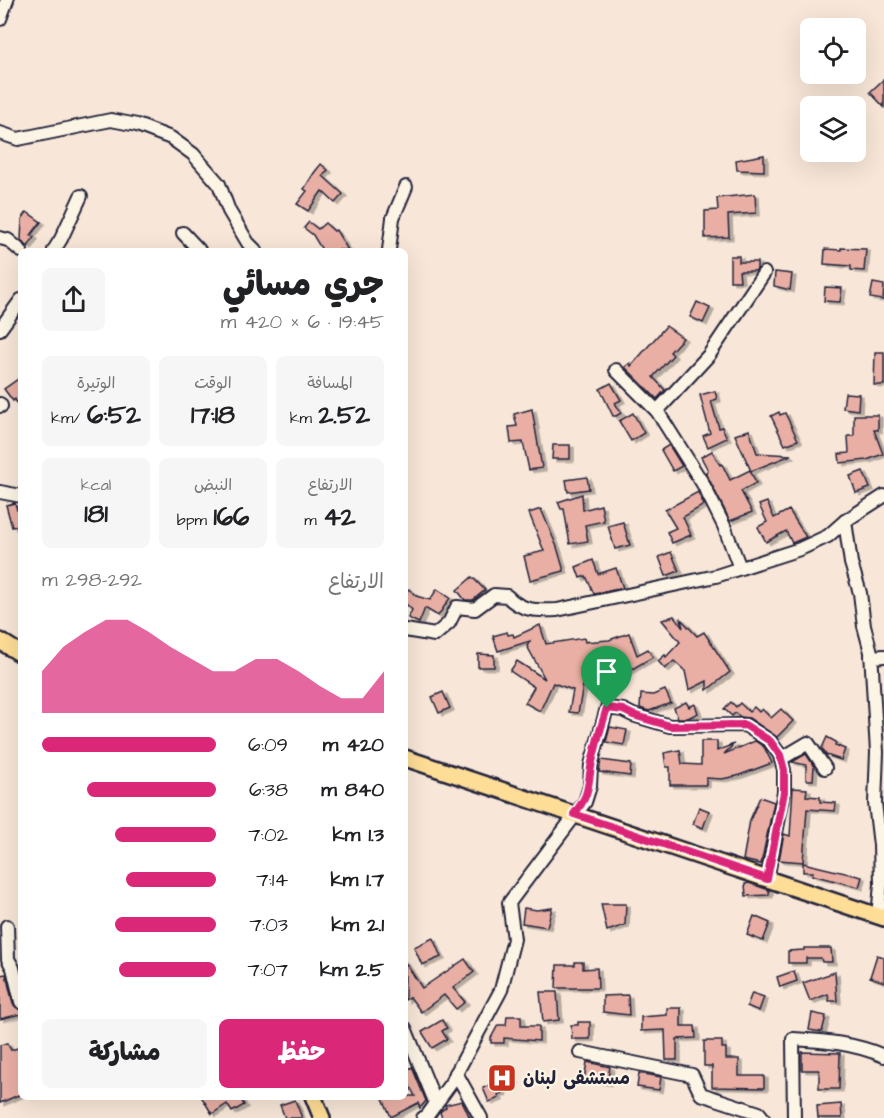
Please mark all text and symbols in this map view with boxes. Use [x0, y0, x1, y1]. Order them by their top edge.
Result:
map controls [800, 18, 866, 162]
button: locate [800, 18, 866, 84]
button: layers [800, 96, 866, 162]
text: جري مسائي [223, 262, 384, 308]
button: share [42, 268, 105, 331]
text: 19:45 · 6 × 420 m [221, 308, 384, 336]
text: الوتيرة [77, 372, 115, 394]
text: الوقت [194, 372, 232, 394]
text: المسافة [307, 372, 353, 394]
text: 6:52 [87, 397, 141, 433]
text: 17:18 [191, 397, 235, 433]
text: 2.52 [318, 397, 370, 433]
text: /km [51, 407, 87, 429]
text: km [290, 407, 318, 429]
text: kcal [81, 474, 111, 496]
text: النبض [194, 474, 232, 496]
text: الارتفاع [308, 474, 352, 496]
text: 181 [84, 496, 108, 532]
text: 166 [213, 499, 249, 535]
text: 42 [323, 499, 356, 535]
text: bpm [177, 509, 213, 531]
text: m [304, 509, 323, 531]
text: 292–298 m [42, 566, 142, 594]
text: الارتفاع [328, 568, 384, 596]
pin [581, 646, 632, 708]
icon: arrive [590, 655, 623, 688]
text: 6:09 [248, 731, 288, 759]
text: 420 m [323, 731, 384, 759]
text: 6:38 [249, 776, 288, 804]
text: 840 m [321, 776, 384, 804]
text: 7:02 [248, 821, 288, 849]
text: 1.3 km [333, 821, 384, 849]
text: 7:14 [256, 866, 288, 894]
text: 1.7 km [330, 866, 384, 894]
text: 7:03 [250, 911, 288, 939]
text: 2.1 km [331, 911, 384, 939]
text: 7:07 [247, 956, 288, 984]
text: 2.5 km [320, 956, 384, 984]
button: مشاركة [42, 1019, 207, 1088]
button: حفظ [219, 1019, 384, 1088]
hospital icon: مستشفى لبنان [486, 1062, 518, 1094]
place label: مستشفى لبنان [523, 1066, 630, 1091]

